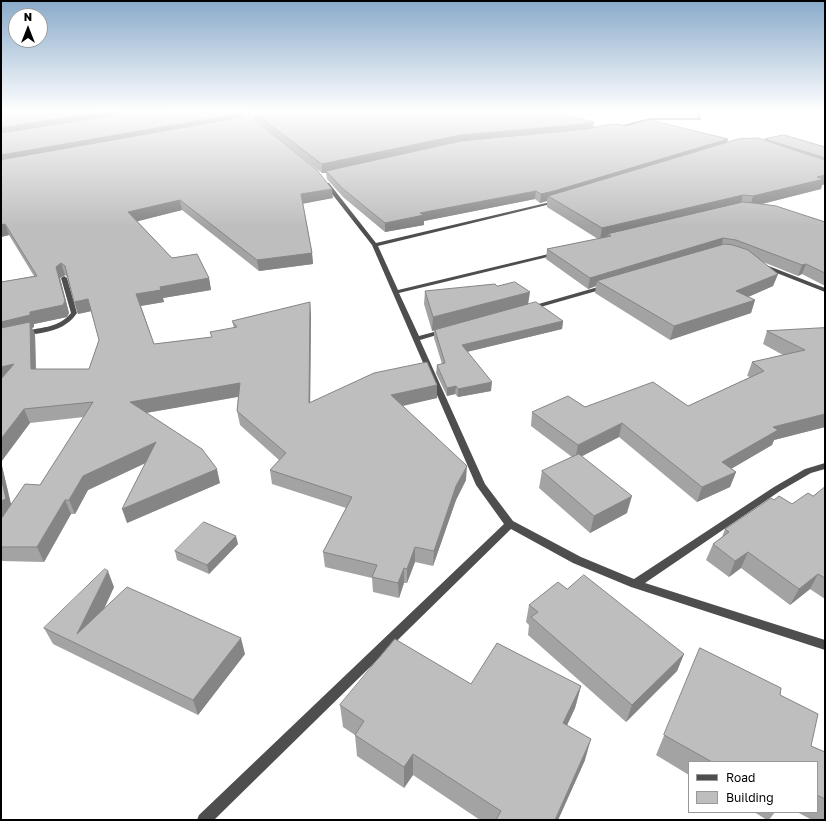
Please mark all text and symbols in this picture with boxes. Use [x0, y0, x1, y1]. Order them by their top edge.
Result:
north arrow [8, 8, 48, 48]
text: N [24, 10, 32, 23]
legend [688, 761, 818, 813]
text: Road [726, 770, 755, 785]
text: Building [726, 790, 774, 805]

